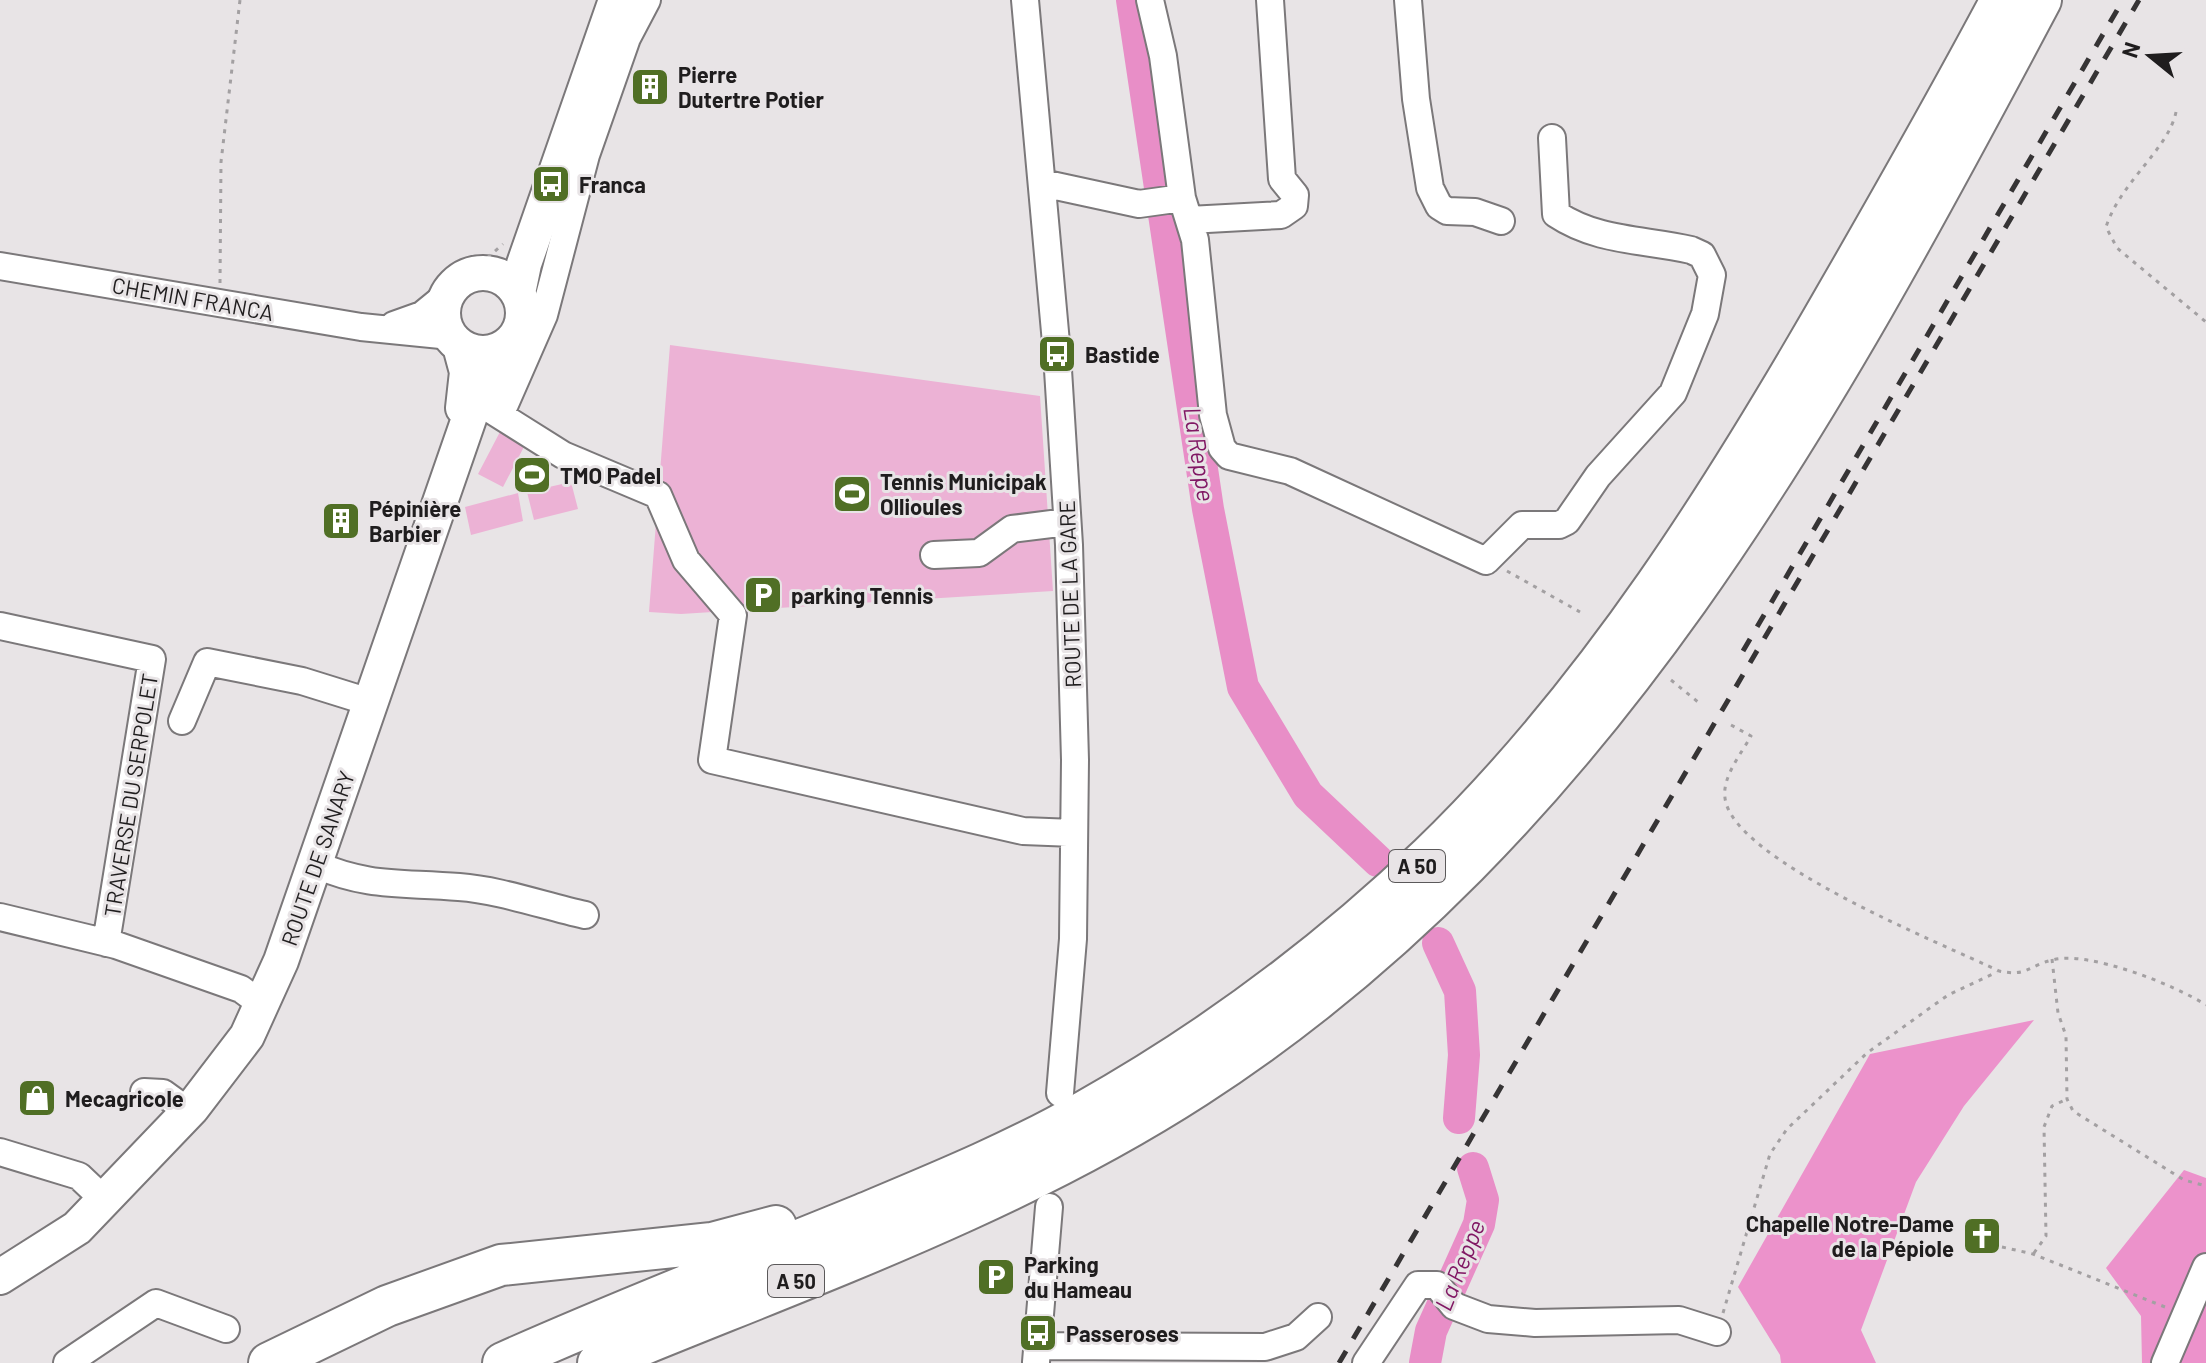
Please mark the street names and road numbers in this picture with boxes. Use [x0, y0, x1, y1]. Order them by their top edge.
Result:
street label: CHEMIN FRANCA [110, 271, 276, 325]
street label: ROUTE DE LA GARE [1053, 500, 1085, 688]
street label: TRAVERSE DU SERPOLET [98, 671, 162, 919]
street label: ROUTE DE SANARY [275, 767, 359, 949]
road number: A 50 [1389, 850, 1445, 882]
road number: A 50 [768, 1265, 824, 1297]

